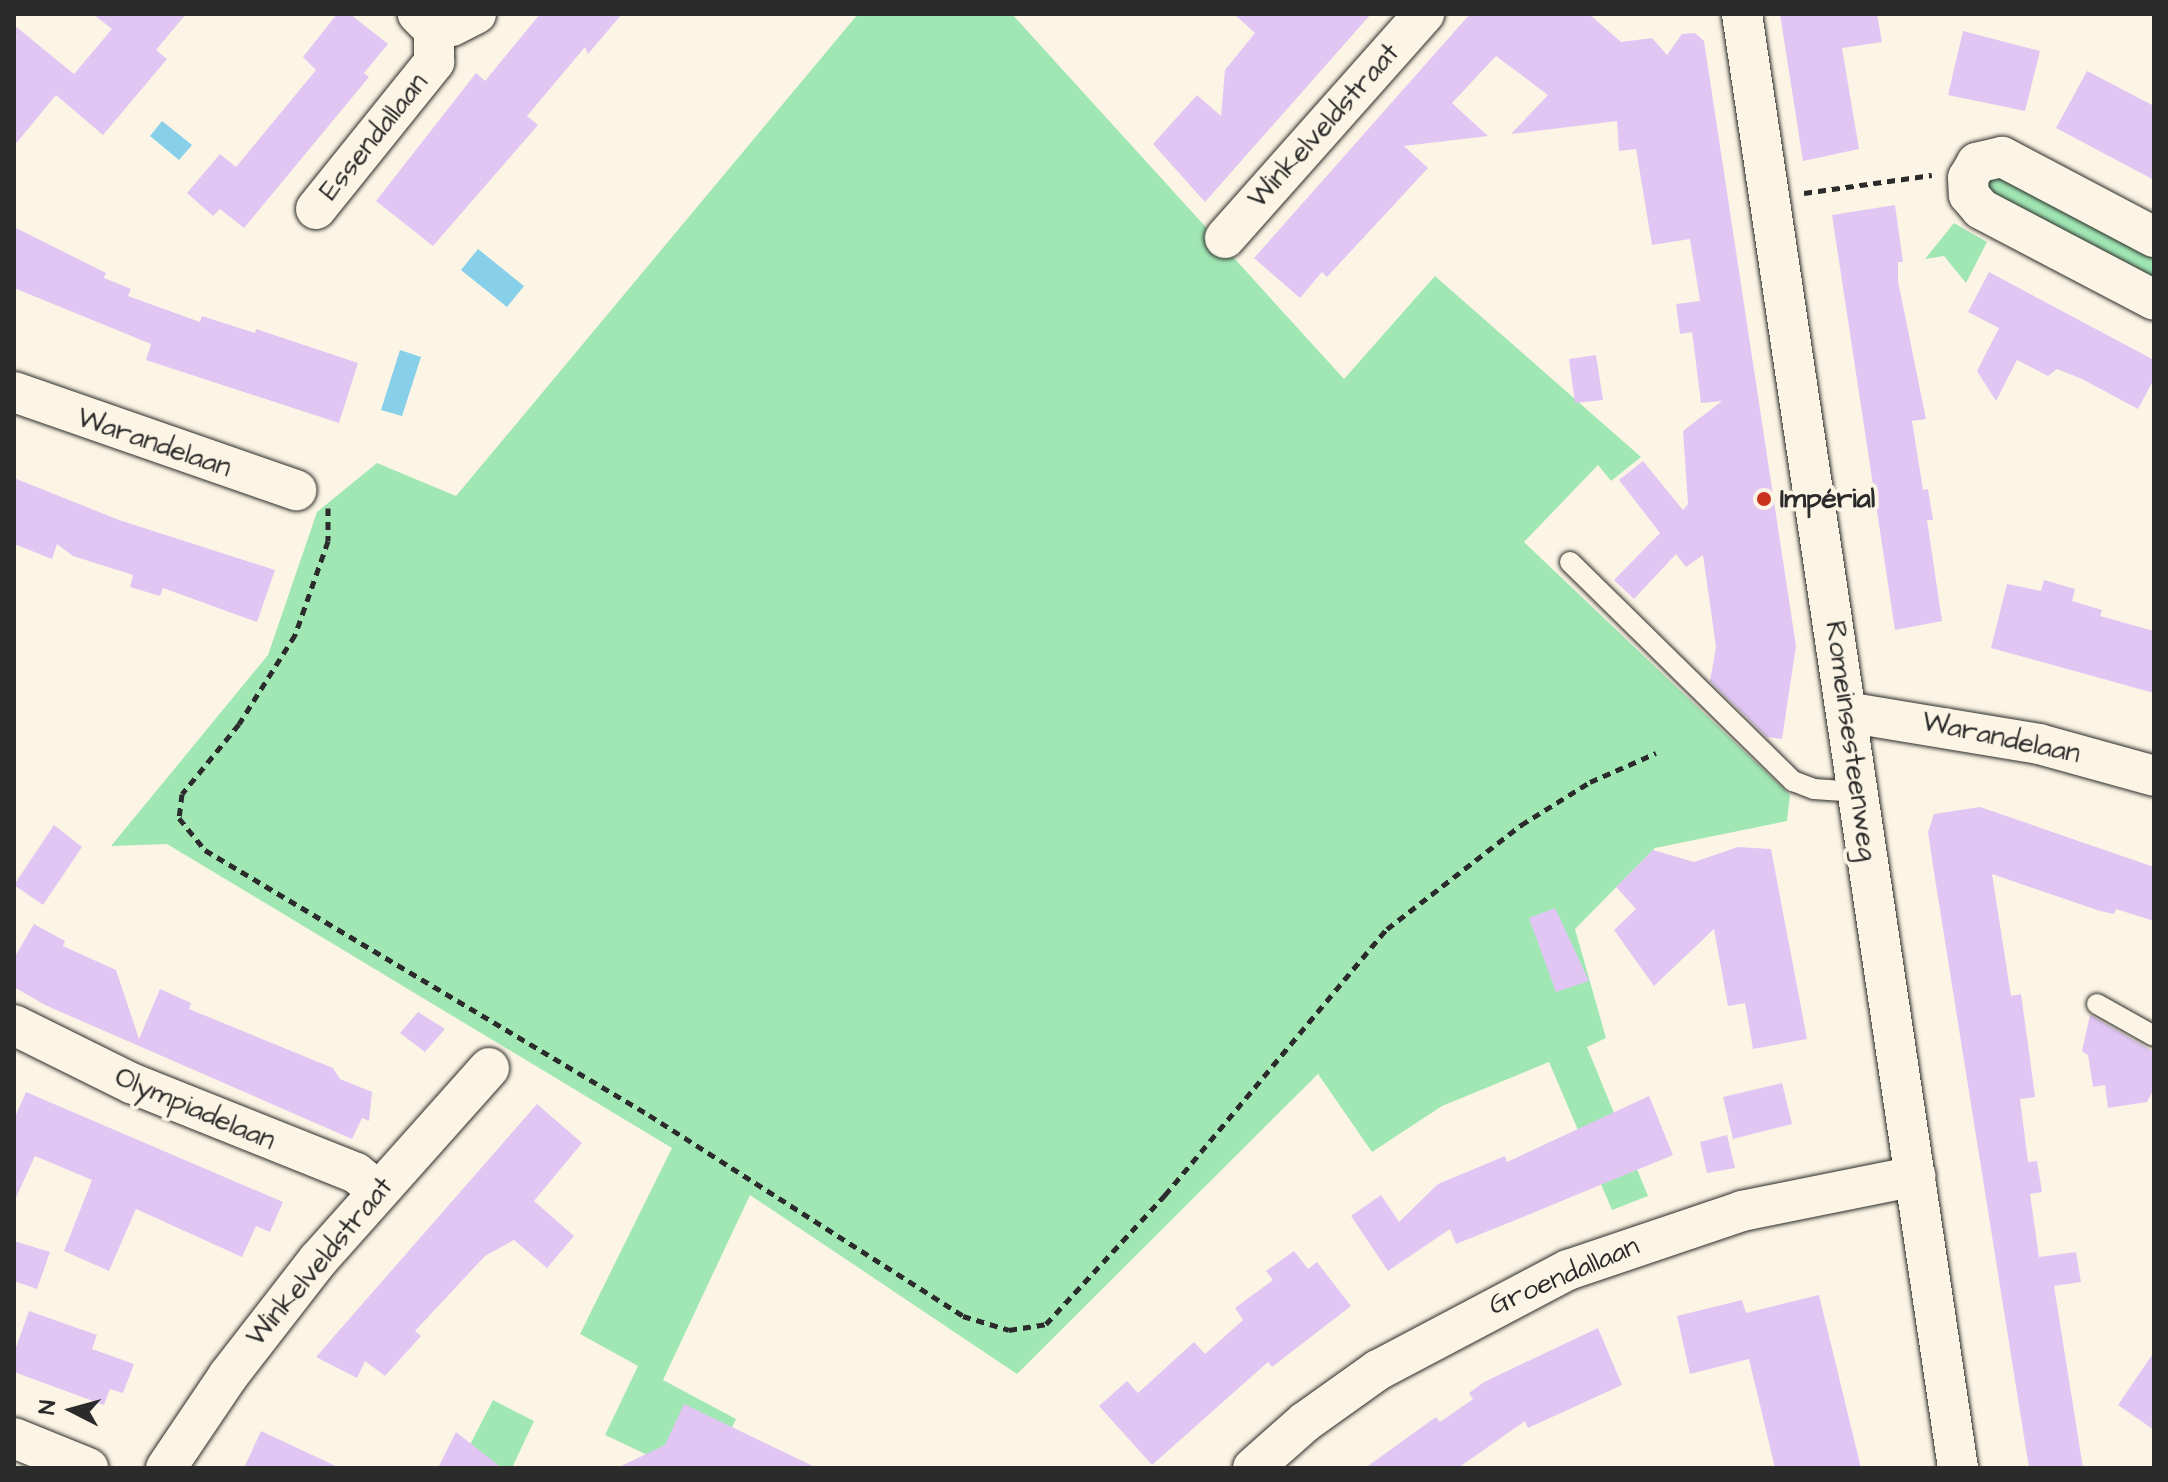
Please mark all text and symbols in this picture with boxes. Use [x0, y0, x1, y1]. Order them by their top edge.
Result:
street label: Winkelveldstraat [1241, 37, 1407, 215]
street label: Essendallaan [313, 67, 435, 207]
street label: Warandelaan [73, 401, 235, 485]
place label: Impérial [1780, 482, 1875, 516]
marker: Impérial [1755, 490, 1773, 508]
street label: Romeinsesteenweg [1818, 619, 1884, 863]
street label: Warandelaan [1919, 705, 2083, 771]
street label: Olympiadelaan [110, 1060, 280, 1158]
street label: Winkelveldstraat [240, 1171, 400, 1353]
street label: Groendallaan [1484, 1229, 1644, 1323]
north arrow [32, 1370, 112, 1450]
text: N [31, 1399, 64, 1416]

